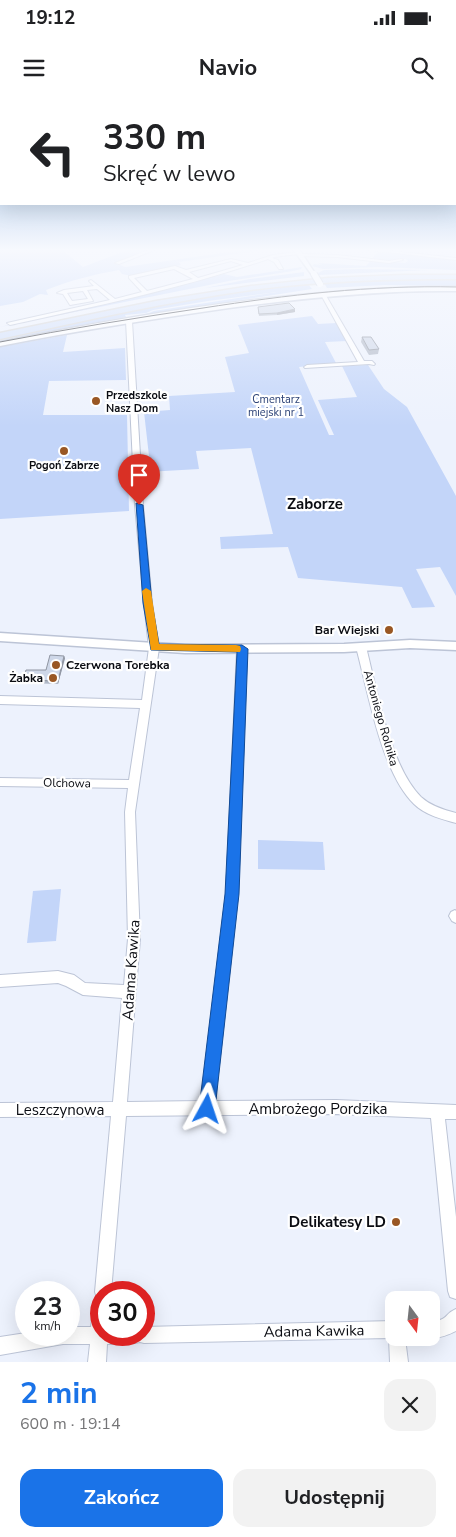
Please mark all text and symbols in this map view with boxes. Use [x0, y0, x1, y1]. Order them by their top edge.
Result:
text: 19:12 [25, 5, 75, 31]
text: Navio [199, 53, 257, 83]
icon: menu [20, 54, 48, 82]
icon: search [408, 54, 436, 82]
text: 330 m [103, 114, 206, 161]
icon: left [20, 120, 85, 185]
text: Skręć w lewo [103, 159, 236, 189]
place label: Przedszkole Nasz Dom [106, 388, 167, 416]
park label: Cmentarz miejski nr 1 [248, 392, 304, 420]
marker: Przedszkole Nasz Dom [90, 395, 102, 407]
marker: Pogoń Zabrze [58, 445, 70, 457]
pin [118, 454, 160, 505]
place label: Pogoń Zabrze [29, 458, 99, 473]
icon: arrive [125, 461, 153, 489]
district label: Zaborze [287, 494, 343, 514]
place label: Bar Wiejski [315, 622, 379, 638]
marker: Bar Wiejski [383, 624, 395, 636]
place label: Czerwona Torebka [66, 657, 170, 673]
marker: Czerwona Torebka [50, 659, 62, 671]
street label: Antoniego Rolnika [360, 668, 402, 768]
place label: Żabka [9, 670, 43, 686]
marker: Żabka [47, 672, 59, 684]
street label: Olchowa [43, 775, 91, 791]
street label: Adama Kawika [118, 919, 144, 1021]
position arrow [180, 1082, 232, 1134]
street label: Ambrożego Pordzika [248, 1099, 388, 1119]
street label: Leszczynowa [16, 1100, 104, 1120]
place label: Delikatesy LD [289, 1212, 386, 1232]
marker: Delikatesy LD [390, 1216, 402, 1228]
speed limit sign: 30 [90, 1281, 155, 1346]
text: 23 [32, 1290, 63, 1324]
north arrow [385, 1291, 440, 1346]
map controls [385, 1291, 440, 1346]
text: km/h [34, 1318, 61, 1334]
street label: Adama Kawika [263, 1320, 365, 1342]
text: 2 min [20, 1373, 98, 1414]
button: close [384, 1379, 436, 1431]
text: 600 m · 19:14 [20, 1413, 121, 1435]
button: Zakończ [20, 1469, 223, 1527]
button: Udostępnij [233, 1469, 436, 1527]

